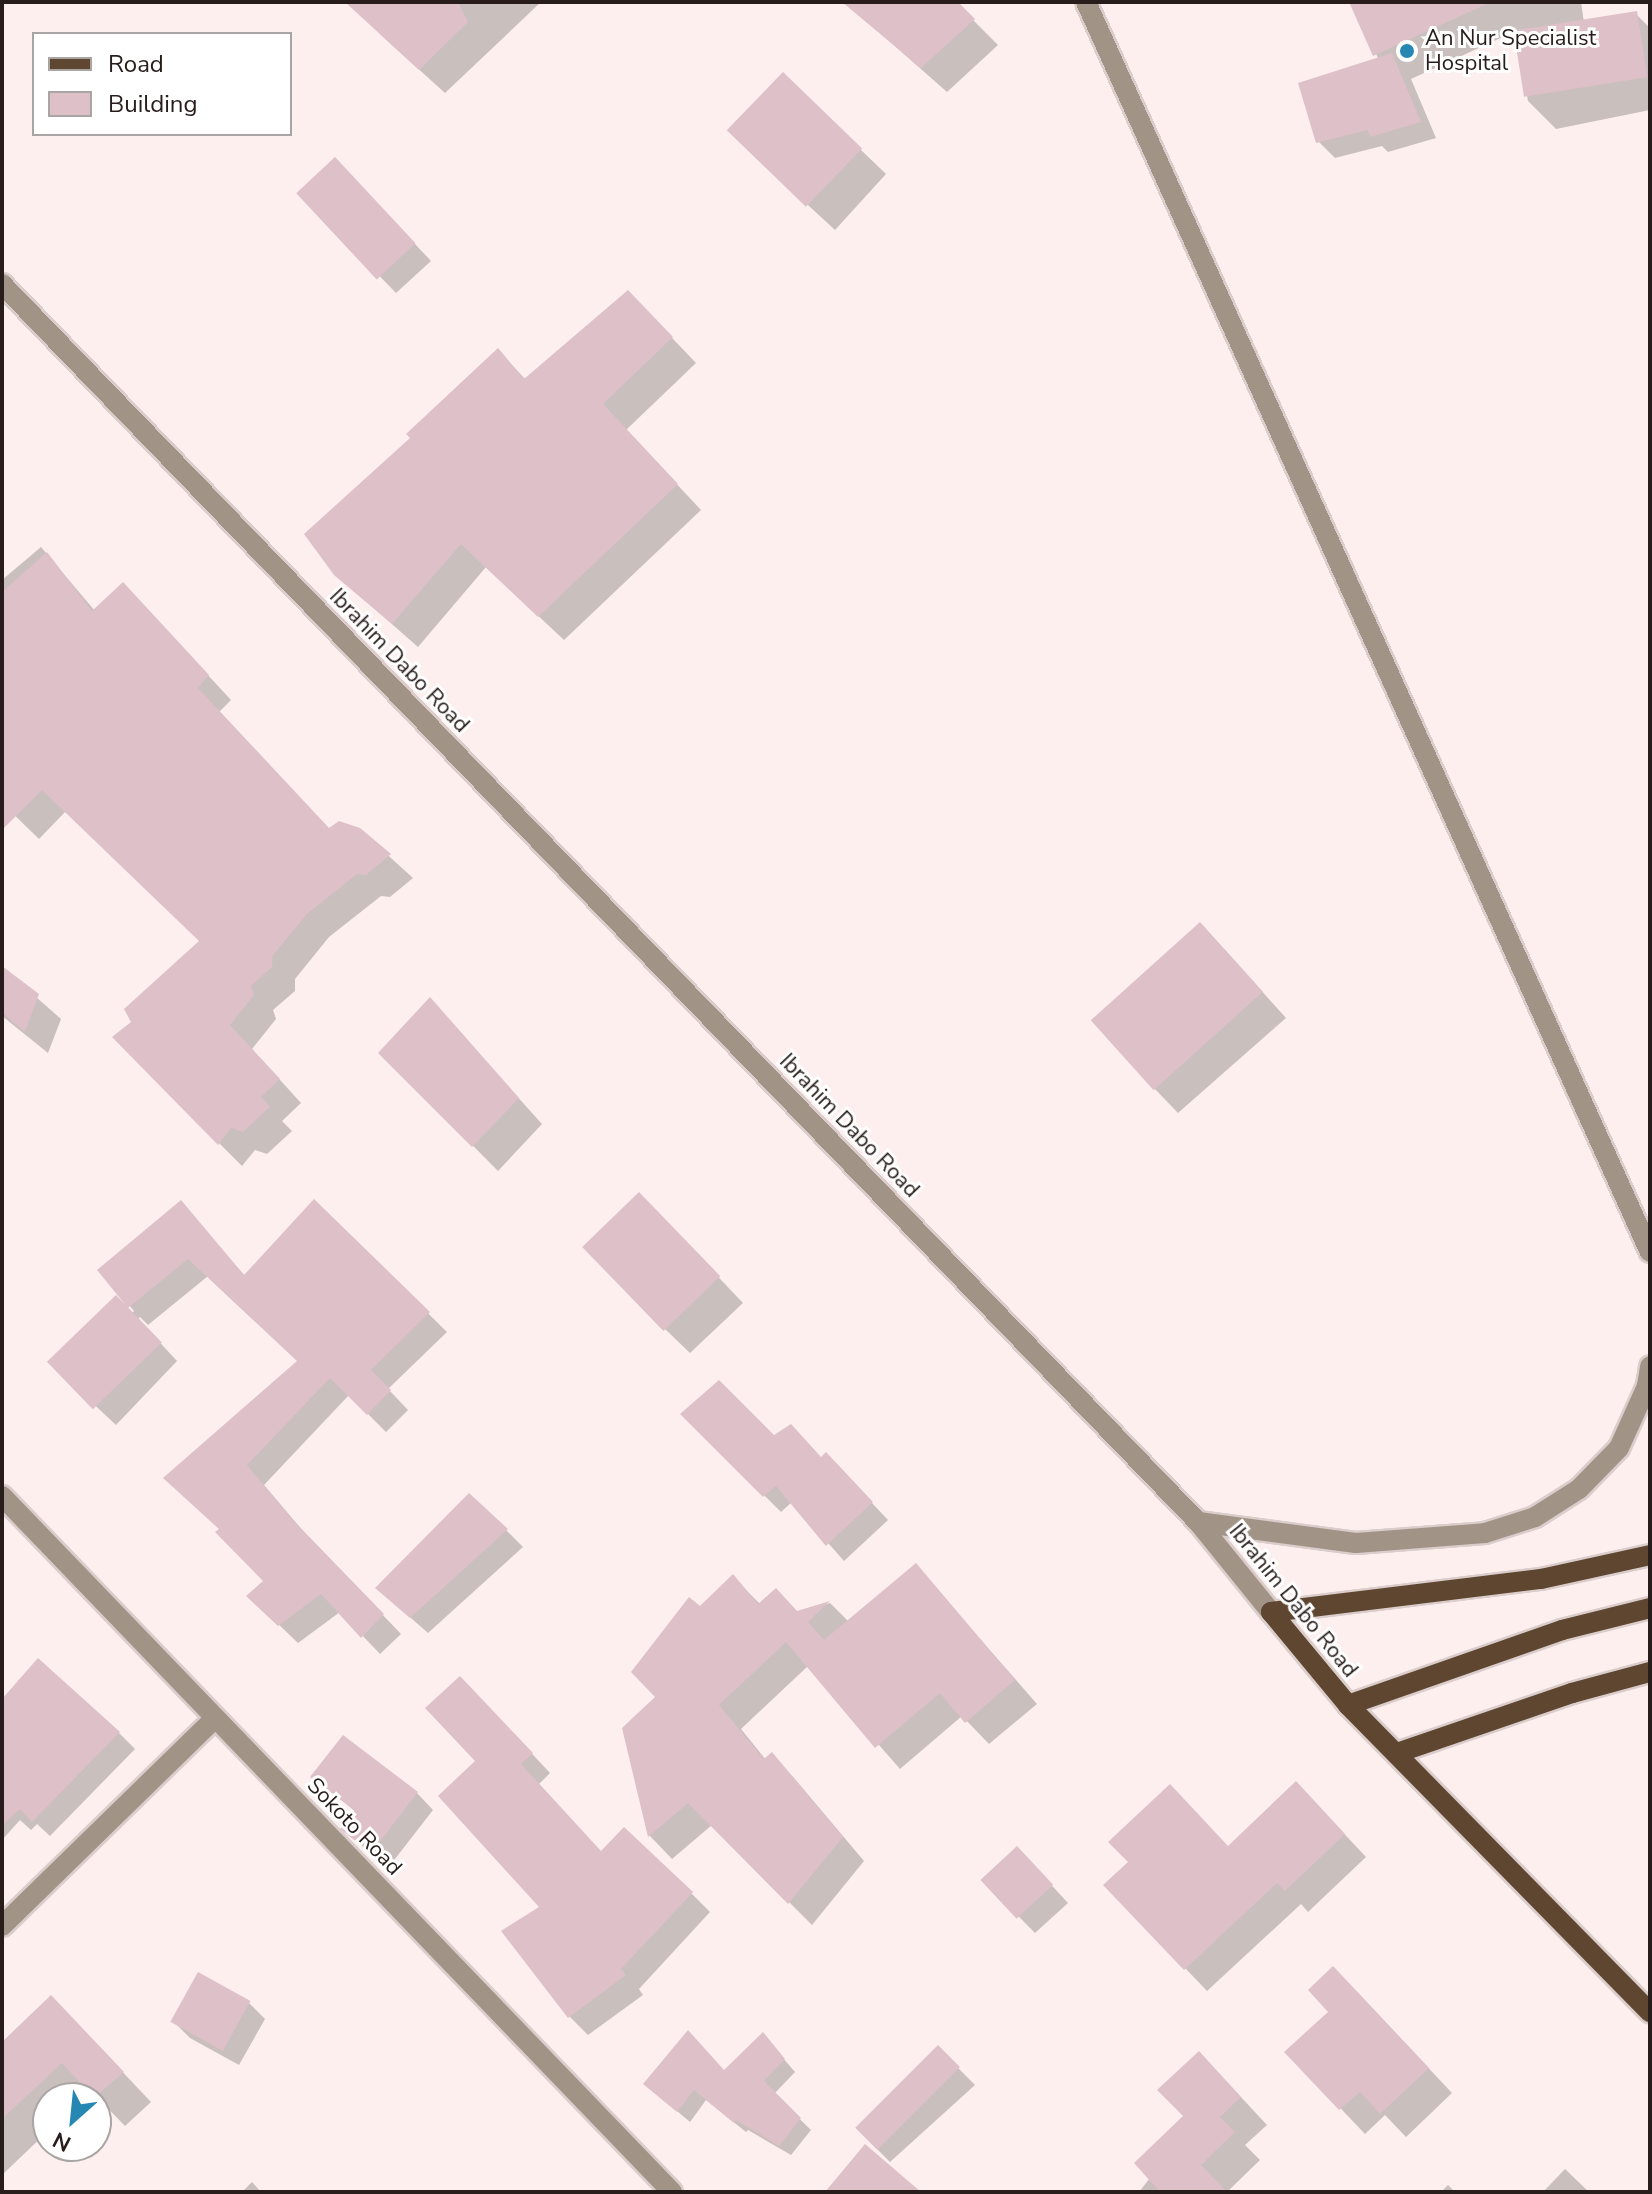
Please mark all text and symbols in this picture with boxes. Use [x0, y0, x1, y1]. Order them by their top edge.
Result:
place label: An Nur Specialist Hospital [1425, 25, 1596, 76]
legend [32, 32, 292, 136]
marker: An Nur Specialist Hospital [1396, 40, 1418, 62]
text: Road [108, 48, 164, 80]
text: Building [108, 88, 198, 120]
street label: Ibrahim Dabo Road [324, 584, 474, 738]
street label: Ibrahim Dabo Road [774, 1049, 924, 1203]
street label: Ibrahim Dabo Road [1223, 1519, 1363, 1683]
street label: Sokoto Road [301, 1773, 407, 1881]
north arrow [32, 2082, 112, 2162]
text: N [48, 2124, 76, 2159]

